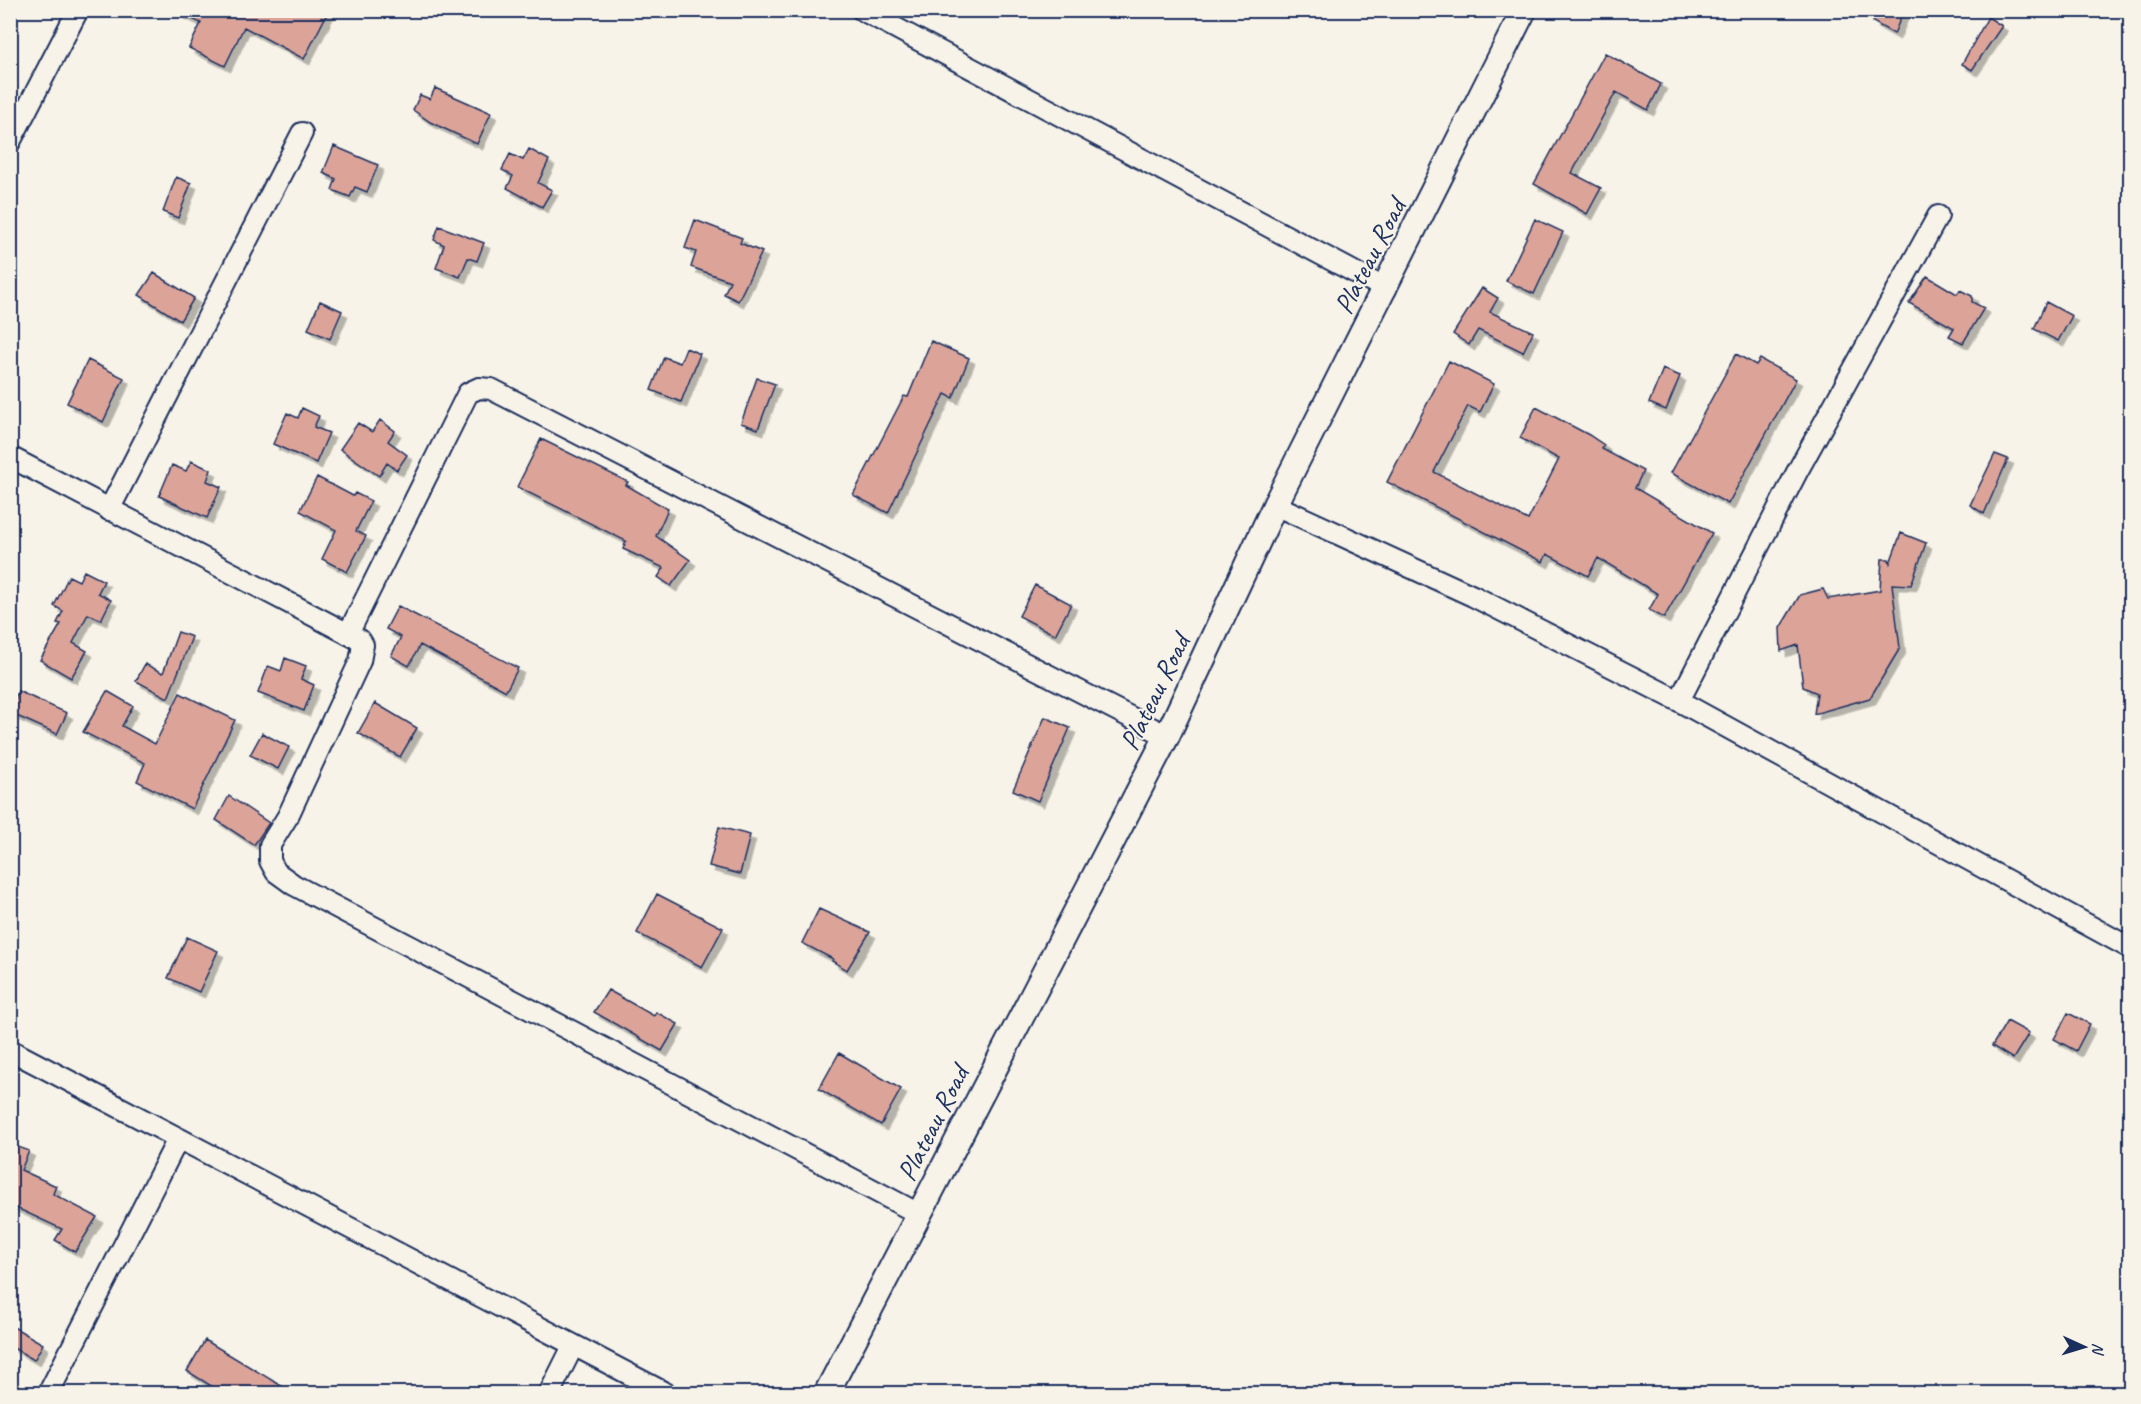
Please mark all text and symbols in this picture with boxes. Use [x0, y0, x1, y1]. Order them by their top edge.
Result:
street label: Plateau Road [1326, 189, 1415, 320]
street label: Plateau Road [1111, 625, 1199, 756]
street label: Plateau Road [889, 1056, 978, 1187]
north arrow [2054, 1317, 2114, 1377]
text: N [2087, 1342, 2108, 1357]

